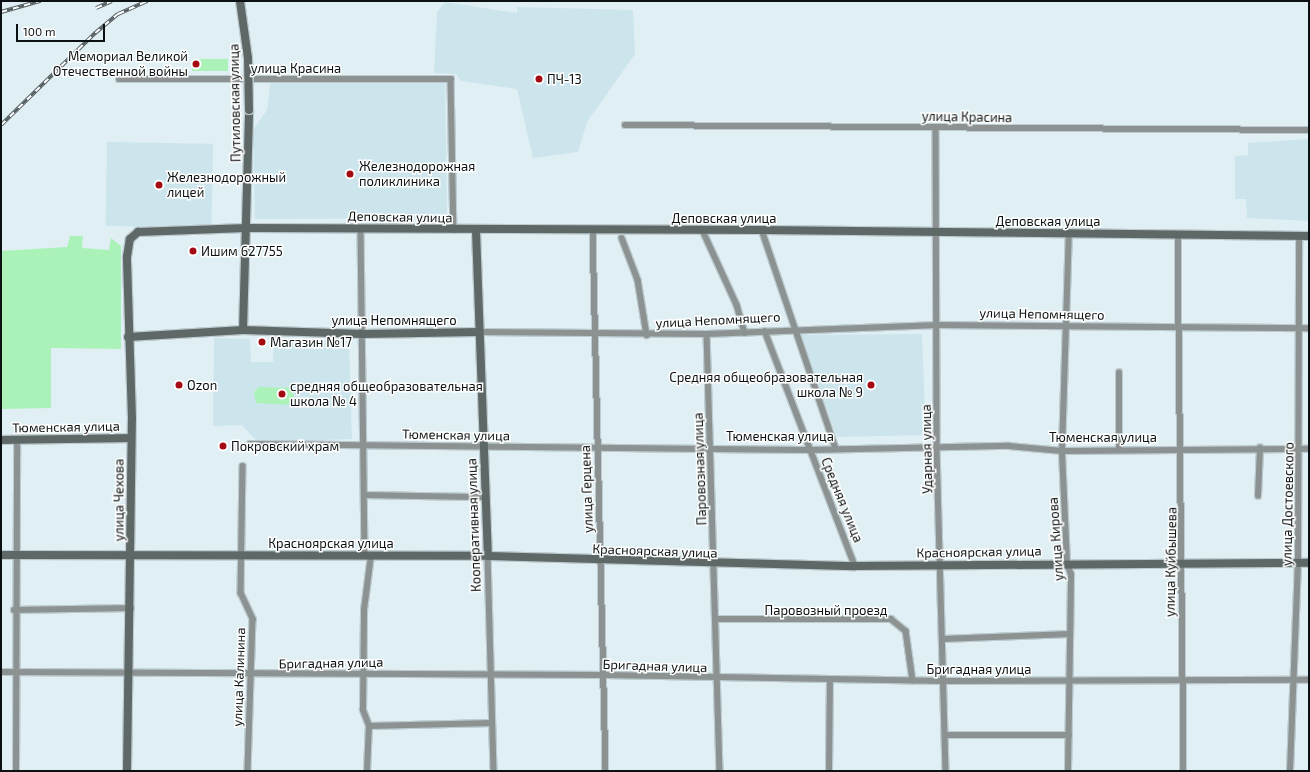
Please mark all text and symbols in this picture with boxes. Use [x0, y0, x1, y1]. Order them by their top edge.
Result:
scale bar [18, 16, 107, 42]
text: 100 m [23, 24, 55, 38]
street label: Путиловская улица [226, 44, 244, 162]
place label: Мемориал Великой Отечественной войны [53, 49, 188, 80]
marker: Мемориал Великой Отечественной войны [191, 59, 201, 69]
street label: улица Красина [251, 60, 341, 76]
place label: ПЧ-13 [547, 71, 582, 87]
marker: ПЧ-13 [534, 74, 544, 84]
street label: улица Красина [922, 108, 1012, 126]
place label: Железнодорожная поликлиника [359, 159, 475, 190]
marker: Железнодорожная поликлиника [344, 168, 356, 180]
place label: Железнодорожный лицей [167, 170, 286, 201]
marker: Железнодорожный лицей [154, 180, 164, 190]
street label: Деповская улица [347, 208, 453, 226]
street label: Деповская улица [672, 210, 776, 226]
street label: Деповская улица [996, 213, 1100, 229]
place label: Ишим 627755 [201, 243, 283, 259]
marker: Ишим 627755 [188, 246, 198, 256]
street label: улица Непомнящего [979, 305, 1105, 323]
street label: улица Непомнящего [655, 309, 781, 331]
street label: улица Непомнящего [331, 312, 457, 328]
place label: Магазин №17 [270, 334, 352, 350]
marker: Магазин №17 [257, 337, 267, 347]
place label: Средняя общеобразовательная школа № 9 [669, 370, 863, 401]
place label: Ozon [187, 377, 217, 393]
place label: средняя общеобразовательная школа № 4 [290, 379, 483, 410]
marker: Ozon [174, 380, 184, 390]
marker: Средняя общеобразовательная школа № 9 [866, 380, 876, 390]
marker: средняя общеобразовательная школа № 4 [277, 389, 287, 399]
street label: Ударная улица [918, 404, 936, 494]
street label: Паровозная улица [690, 412, 710, 526]
street label: Тюменская улица [12, 418, 120, 436]
street label: Тюменская улица [402, 426, 510, 444]
street label: Тюменская улица [726, 428, 834, 444]
street label: Тюменская улица [1049, 429, 1157, 445]
place label: Покровский храм [231, 438, 339, 454]
marker: Покровский храм [218, 441, 228, 451]
street label: улица Достоевского [1279, 442, 1297, 566]
street label: улица Герцена [578, 445, 596, 533]
street label: Средняя улица [818, 455, 866, 545]
street label: Кооперативная улица [464, 458, 484, 592]
street label: улица Чехова [111, 459, 127, 541]
street label: улица Кирова [1045, 497, 1067, 581]
street label: улица Куйбышева [1162, 507, 1180, 617]
street label: Красноярская улица [268, 535, 394, 551]
street label: Красноярская улица [592, 541, 718, 561]
street label: Красноярская улица [916, 543, 1042, 561]
street label: Паровозный проезд [765, 602, 887, 618]
street label: улица Калинина [229, 627, 249, 727]
street label: Бригадная улица [278, 654, 384, 672]
street label: Бригадная улица [602, 656, 708, 676]
street label: Бригадная улица [927, 661, 1031, 677]

